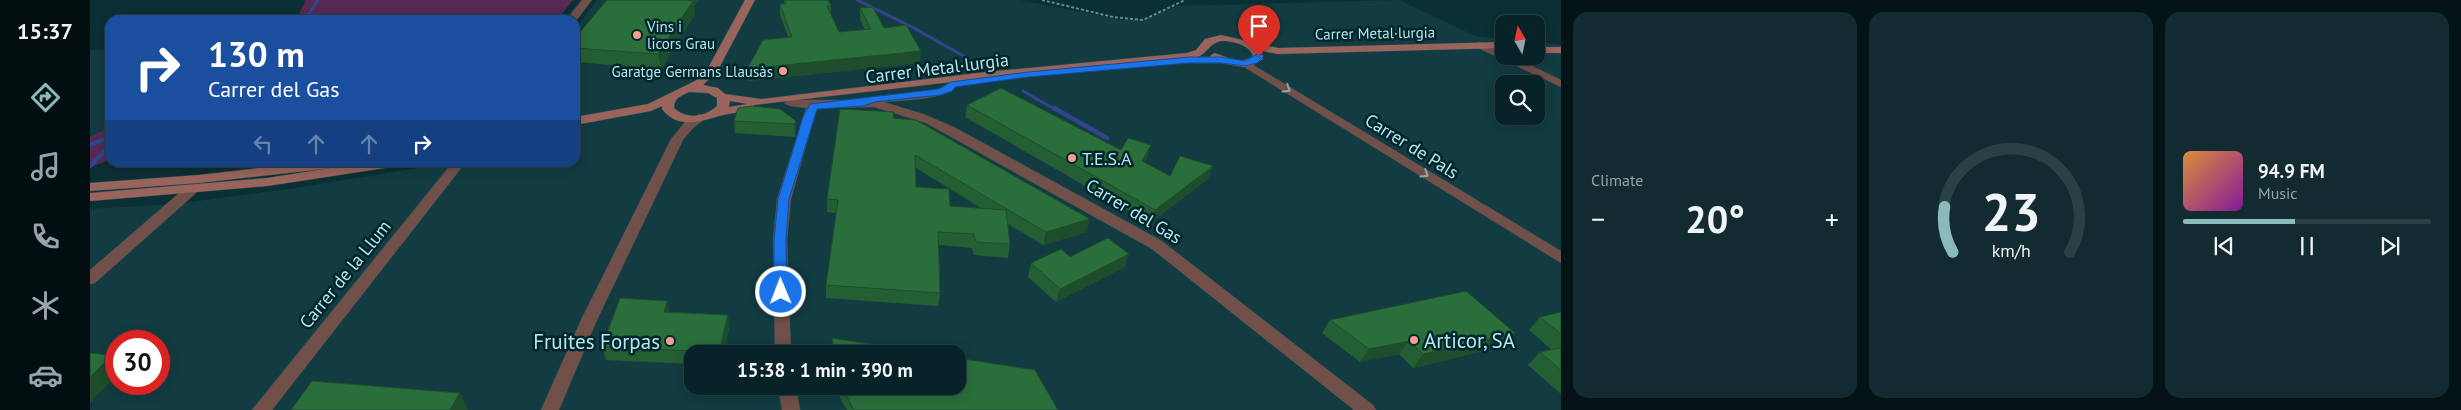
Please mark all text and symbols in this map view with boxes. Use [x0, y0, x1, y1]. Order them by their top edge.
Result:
pin [1238, 5, 1280, 56]
icon: arrive [1245, 12, 1273, 40]
north arrow [1495, 15, 1545, 65]
map controls [1495, 15, 1545, 125]
text: 15:37 [17, 17, 73, 45]
place label: Vins i licors Grau [646, 17, 715, 53]
street label: Carrer Metal·lurgia [1315, 22, 1435, 44]
marker: Vins i licors Grau [631, 29, 643, 41]
text: 130 m [208, 31, 305, 77]
icon: right [125, 35, 190, 100]
street label: Carrer Metal·lurgia [864, 48, 1010, 88]
place label: Garatge Germans Llausàs [611, 62, 773, 81]
marker: Garatge Germans Llausàs [777, 65, 789, 77]
text: Carrer del Gas [208, 75, 340, 103]
button: search [1495, 75, 1545, 125]
icon: directions [28, 80, 63, 115]
one-way arrow [1281, 83, 1290, 92]
street label: Carrer de Pals [1361, 108, 1463, 184]
icon: left [249, 130, 277, 158]
icon: ahead [302, 130, 330, 158]
icon: ahead [355, 130, 383, 158]
icon: right [408, 130, 436, 158]
place label: T.E.S.A [1082, 147, 1132, 170]
icon: music [28, 149, 63, 184]
marker: T.E.S.A [1066, 152, 1078, 164]
text: 94.9 FM [2258, 159, 2325, 183]
one-way arrow [1420, 168, 1429, 178]
text: Climate [1591, 170, 1643, 190]
street label: Carrer del Gas [1082, 173, 1186, 249]
text: 23 [1982, 178, 2040, 245]
text: Music [2258, 183, 2298, 203]
text: 20° [1685, 194, 1745, 243]
text: − [1591, 200, 1605, 237]
text: + [1825, 200, 1839, 237]
street label: Carrer de la Llum [294, 215, 396, 333]
icon: phone [28, 219, 63, 254]
icon: previous [2210, 232, 2238, 260]
icon: pause [2293, 232, 2321, 260]
icon: next [2376, 232, 2404, 260]
text: km/h [1991, 239, 2031, 262]
position arrow [754, 265, 806, 317]
icon: climate [28, 288, 63, 323]
place label: Articor, SA [1424, 327, 1516, 354]
place label: Fruites Forpas [533, 328, 660, 355]
speed limit sign: 30 [105, 330, 170, 395]
marker: Articor, SA [1408, 334, 1420, 346]
marker: Fruites Forpas [664, 335, 676, 347]
icon: car [28, 358, 63, 393]
text: 15:38 · 1 min · 390 m [737, 358, 913, 382]

